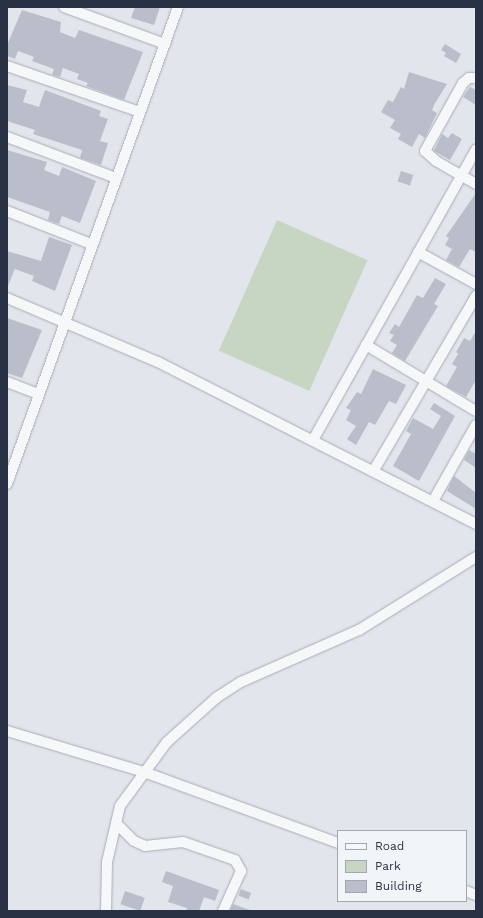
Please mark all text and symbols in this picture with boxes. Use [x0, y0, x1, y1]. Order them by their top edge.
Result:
legend [337, 830, 467, 902]
text: Road [375, 839, 404, 853]
text: Park [375, 859, 401, 873]
text: Building [375, 879, 422, 893]

